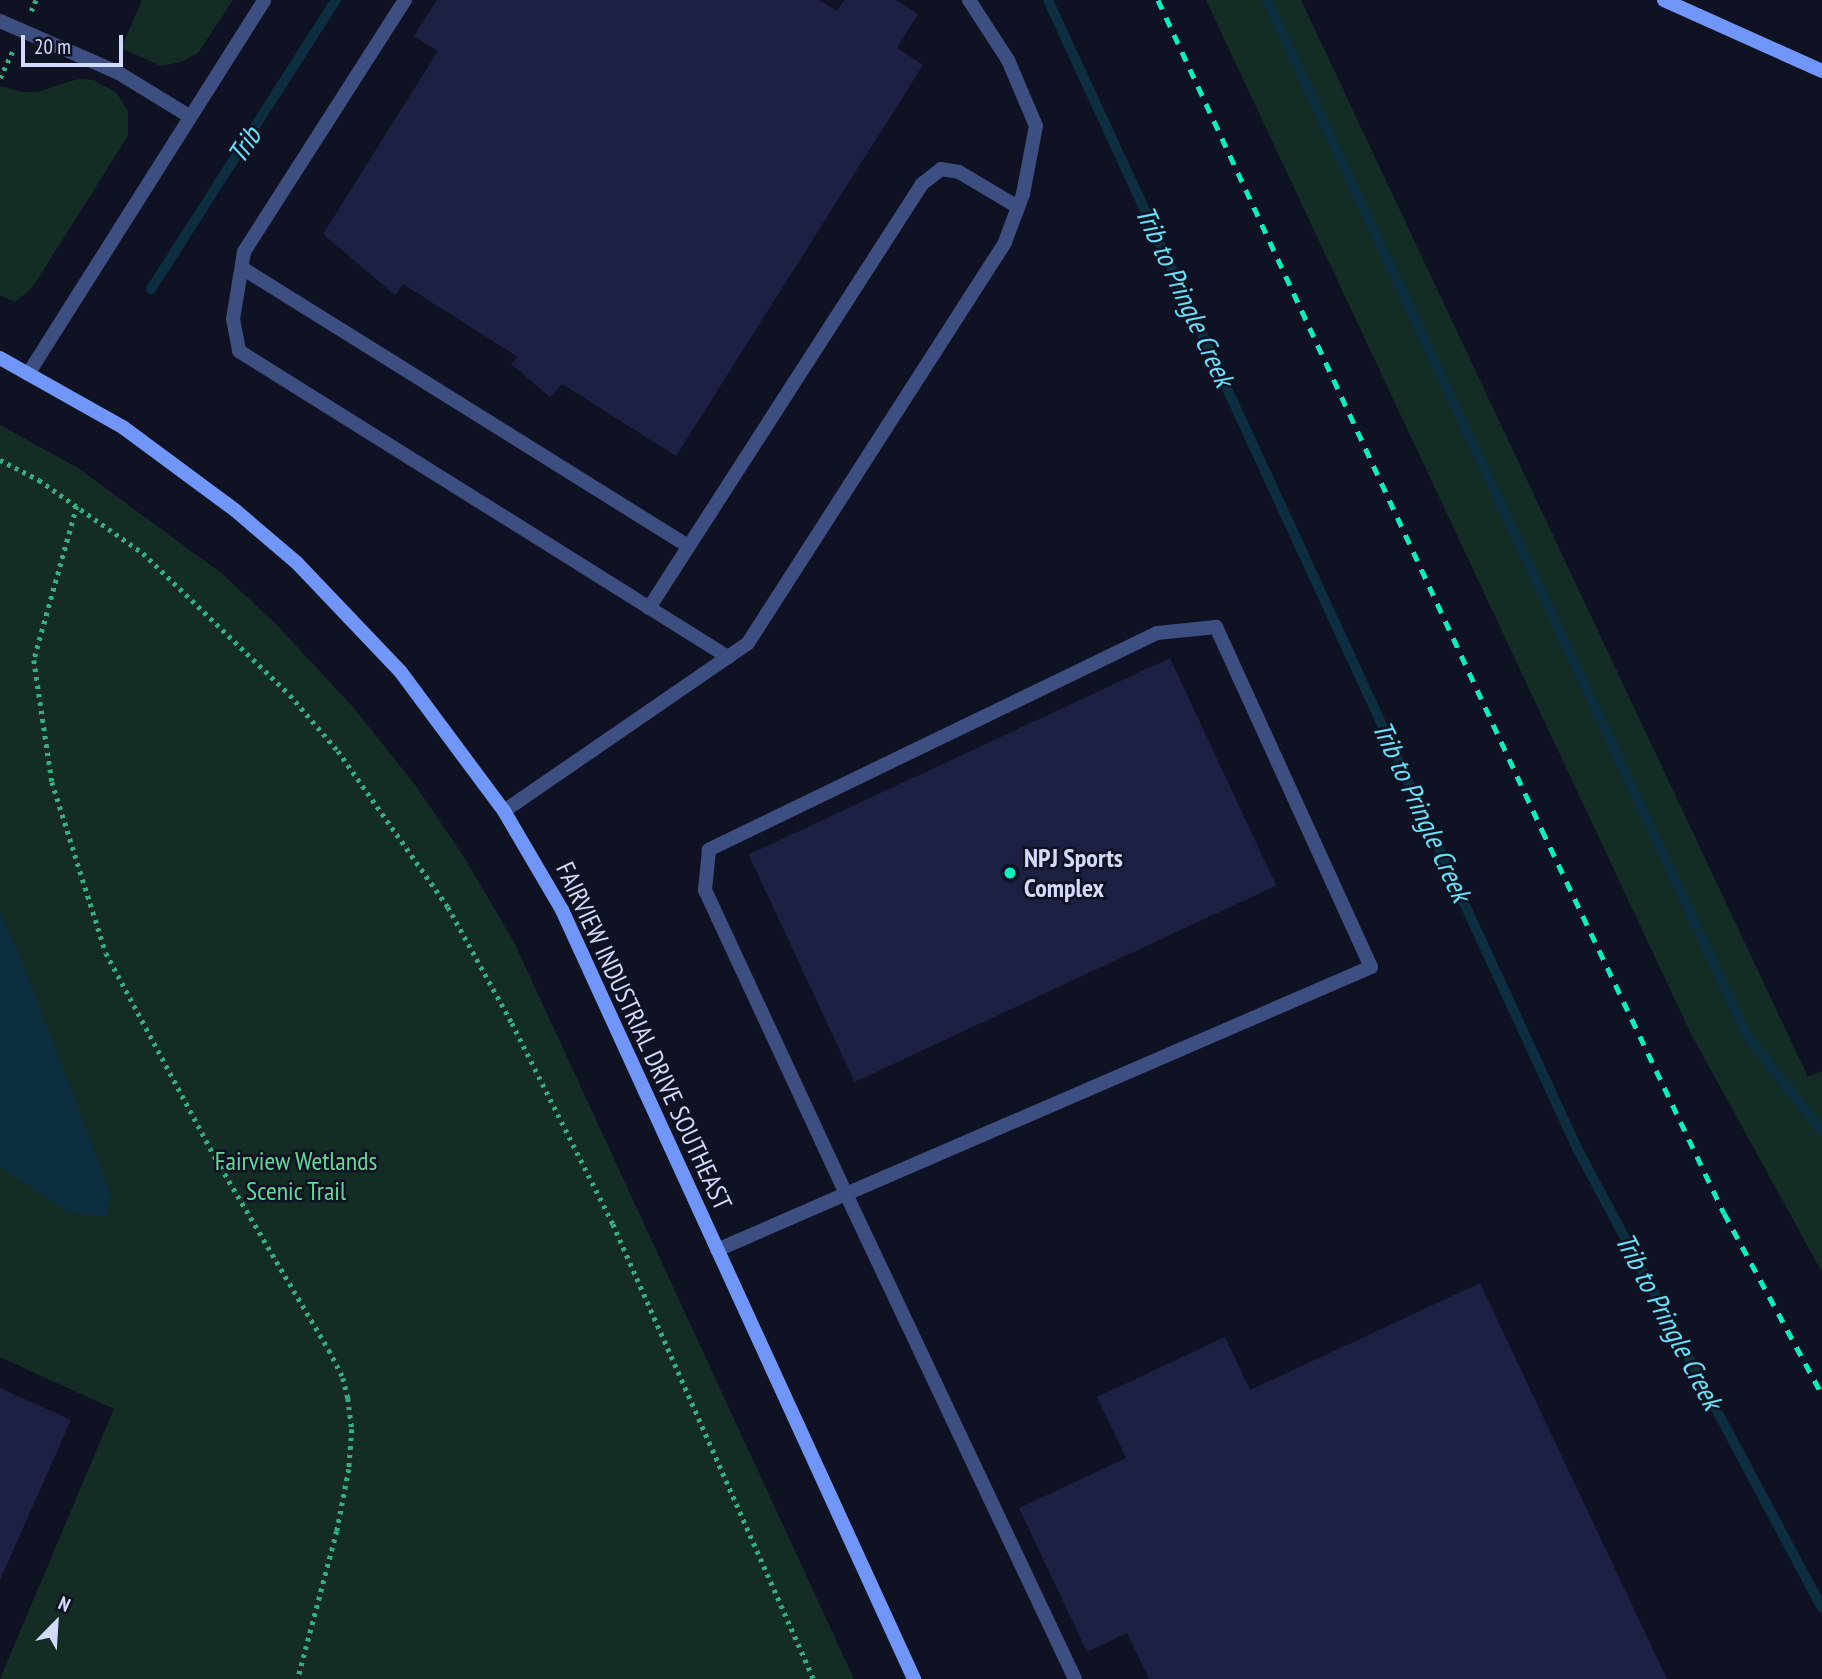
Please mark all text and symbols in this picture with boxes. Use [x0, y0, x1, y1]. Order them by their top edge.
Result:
scale bar [24, 21, 126, 65]
text: 20 m [34, 33, 71, 60]
water label: Trib [220, 121, 268, 169]
water label: Trib to Pringle Creek [1128, 200, 1242, 392]
water label: Trib to Pringle Creek [1365, 715, 1479, 907]
place label: NPJ Sports Complex [1024, 842, 1123, 903]
street label: FAIRVIEW INDUSTRIAL DRIVE SOUTHEAST [549, 857, 739, 1215]
marker: NPJ Sports Complex [1002, 865, 1018, 881]
park label: Fairview Wetlands Scenic Trail [214, 1145, 378, 1206]
water label: Trib to Pringle Creek [1608, 1227, 1730, 1415]
north arrow [21, 1588, 91, 1658]
text: N [55, 1591, 74, 1617]

